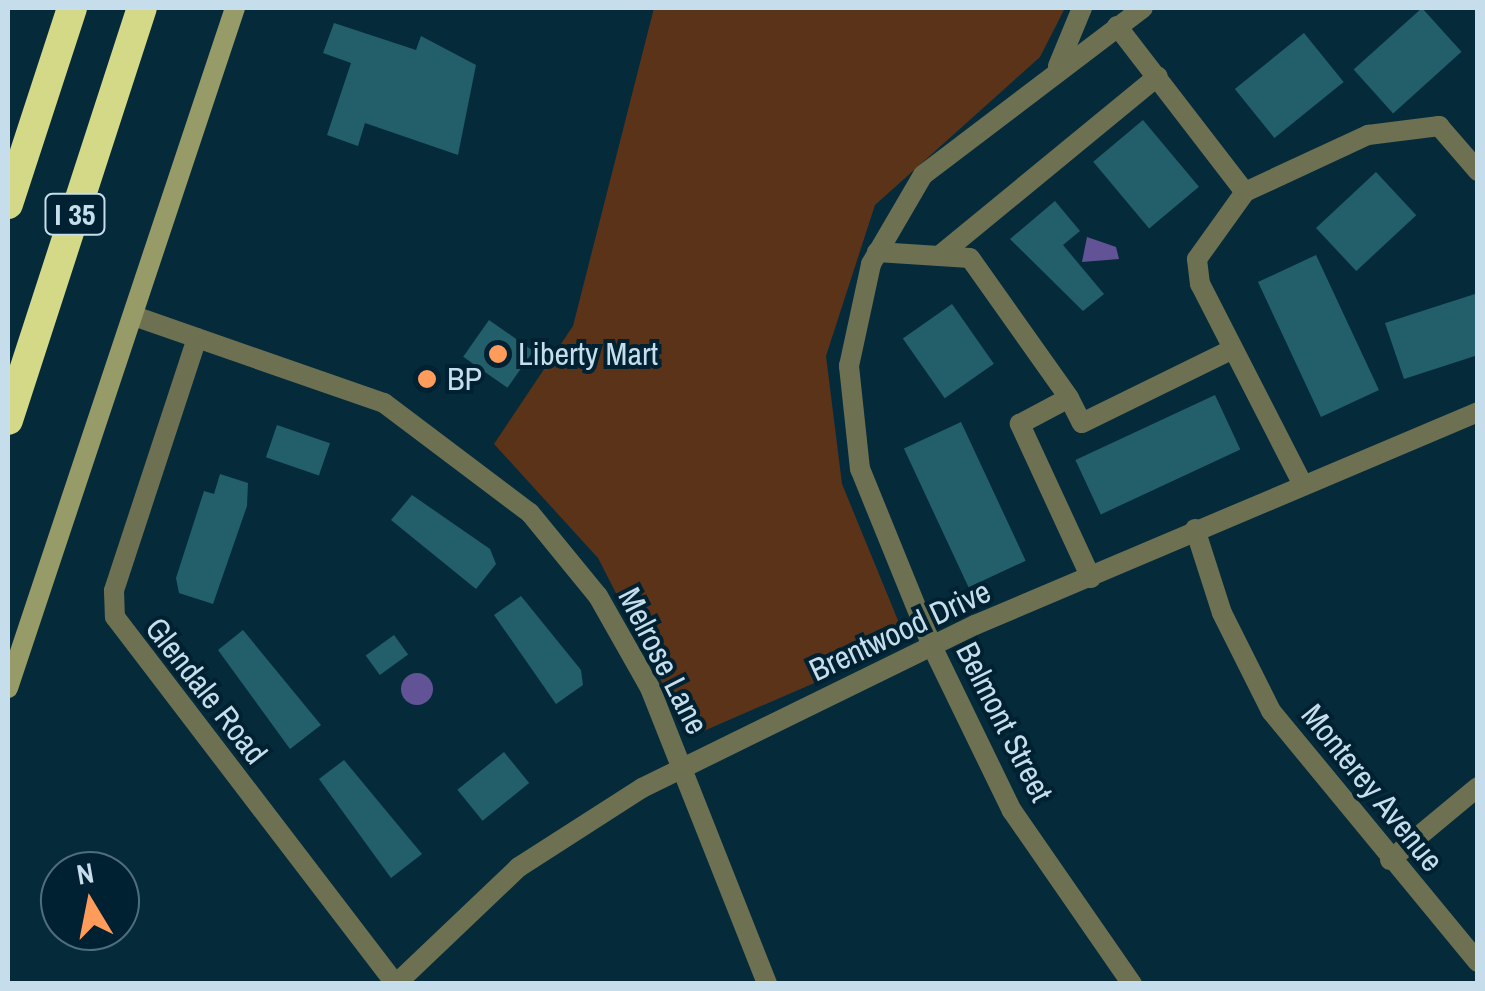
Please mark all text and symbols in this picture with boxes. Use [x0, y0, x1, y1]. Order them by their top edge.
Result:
road number: I 35 [42, 189, 108, 239]
place label: Liberty Mart [518, 335, 658, 373]
marker: Liberty Mart [487, 343, 509, 365]
place label: BP [447, 360, 482, 398]
marker: BP [416, 368, 438, 390]
street label: Brentwood Drive [803, 572, 997, 690]
street label: Melrose Lane [610, 581, 716, 741]
street label: Glendale Road [137, 610, 275, 772]
street label: Belmont Street [947, 636, 1061, 808]
street label: Monterey Avenue [1293, 696, 1451, 880]
north arrow [40, 851, 140, 951]
text: N [74, 853, 97, 894]

